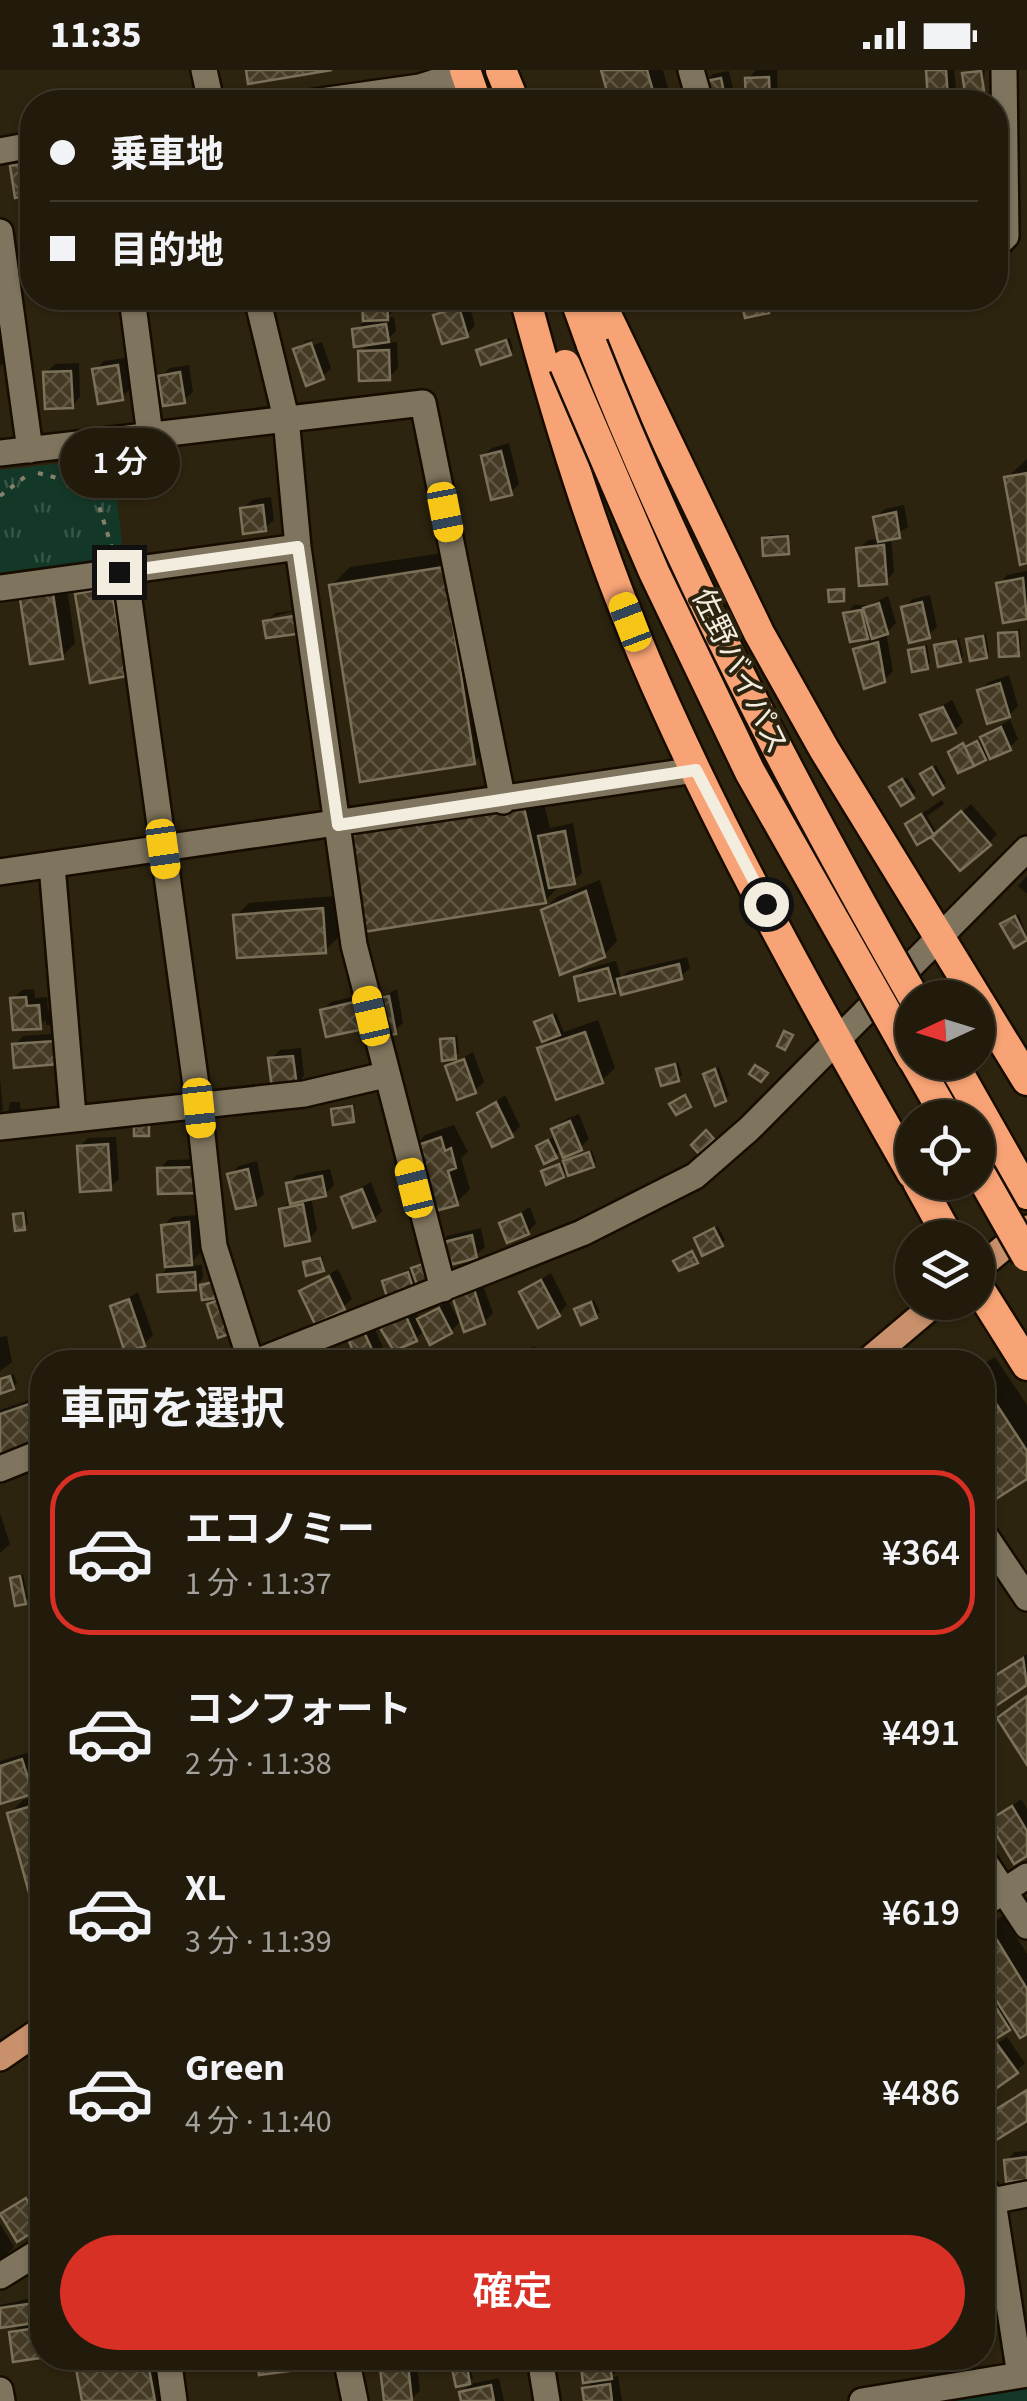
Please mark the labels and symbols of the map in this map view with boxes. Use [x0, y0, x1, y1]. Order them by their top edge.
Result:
callout: 1 分 [59, 427, 179, 497]
car [425, 480, 465, 544]
route end [97, 550, 142, 595]
street label: 佐野バイパス [681, 581, 798, 761]
car [605, 589, 655, 655]
car [144, 817, 182, 881]
route start [744, 882, 789, 927]
north arrow [895, 980, 995, 1080]
car [350, 983, 392, 1049]
car [181, 1077, 217, 1139]
car [392, 1155, 436, 1221]

